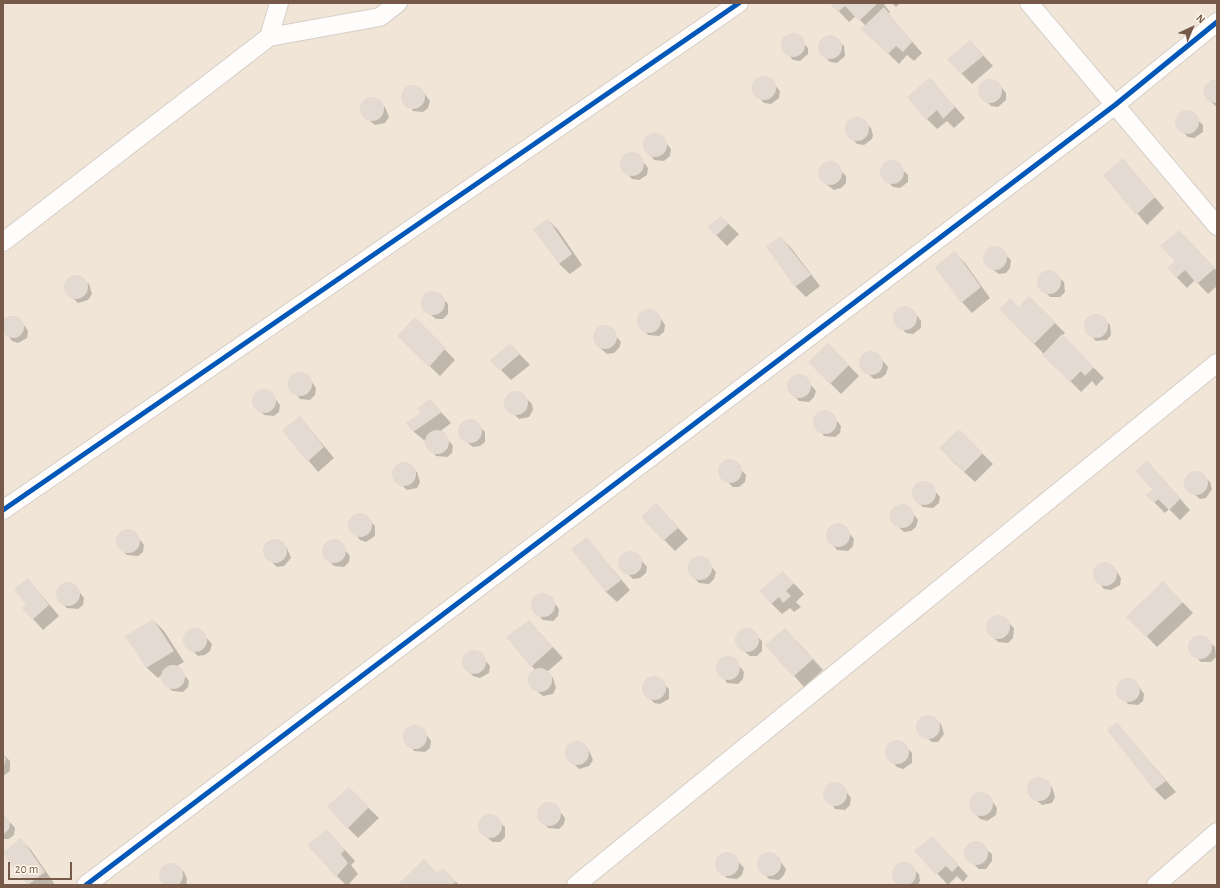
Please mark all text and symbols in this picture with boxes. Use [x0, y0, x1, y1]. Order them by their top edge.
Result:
north arrow [1172, 8, 1212, 48]
text: N [1194, 12, 1207, 26]
scale bar [10, 854, 74, 880]
text: 20 m [15, 863, 38, 875]

